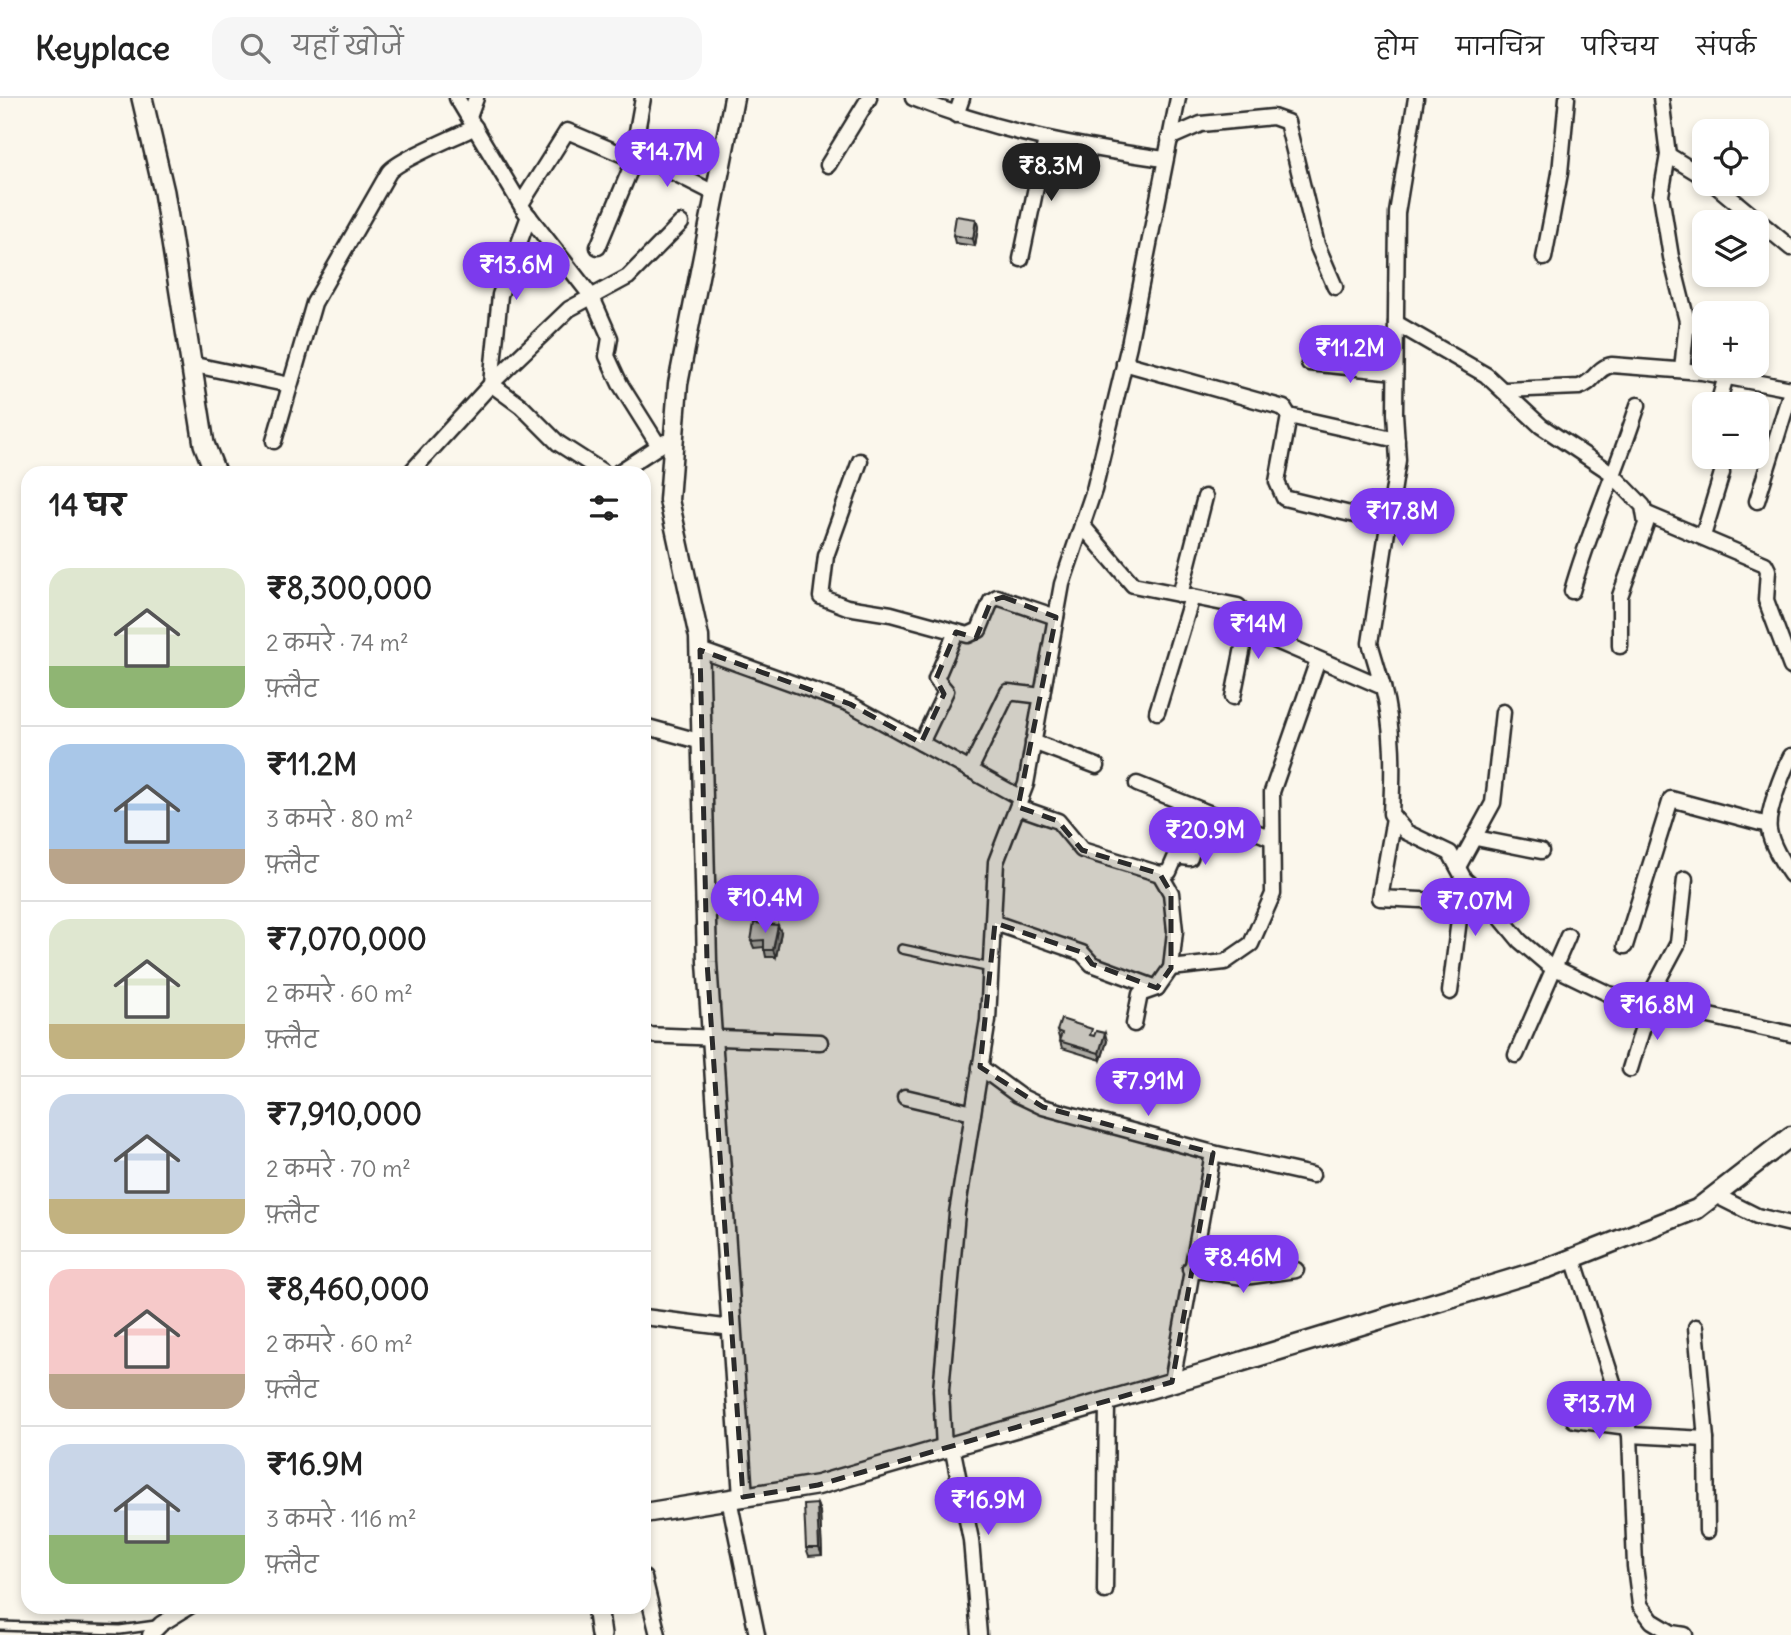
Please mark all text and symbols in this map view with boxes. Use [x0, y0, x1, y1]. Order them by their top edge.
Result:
search box [212, 17, 702, 80]
text: Keyplace [35, 27, 170, 69]
icon: search [236, 29, 274, 67]
text: यहाँ खोजें [292, 29, 403, 62]
text: होम [1375, 31, 1418, 61]
text: मानचित्र [1456, 31, 1544, 61]
text: परिचय [1582, 31, 1658, 61]
text: संपर्क [1696, 31, 1756, 61]
map controls [1692, 119, 1769, 469]
button: locate [1692, 119, 1769, 196]
pin: ₹14.7M [610, 130, 724, 189]
text: ₹14.7M [631, 137, 703, 166]
pin: ₹8.3M [1002, 144, 1100, 203]
text: ₹8.3M [1018, 151, 1084, 180]
button: layers [1692, 210, 1769, 287]
pin: ₹13.6M [459, 242, 573, 302]
text: ₹13.6M [479, 250, 553, 279]
button: + [1692, 301, 1769, 378]
pin: ₹11.2M [1293, 326, 1407, 385]
text: ₹11.2M [1315, 333, 1385, 362]
button: − [1692, 392, 1769, 469]
text: 14 घर [49, 486, 125, 524]
icon: filters [585, 489, 623, 527]
pin: ₹17.8M [1345, 489, 1459, 548]
text: ₹17.8M [1366, 496, 1438, 525]
text: ₹8,300,000 [266, 569, 432, 607]
icon: home [105, 596, 189, 680]
pin: ₹14M [1217, 602, 1299, 661]
text: ₹14M [1230, 609, 1286, 638]
text: 2 कमरे · 74 m² [266, 628, 409, 657]
text: फ़्लैट [266, 674, 318, 703]
text: ₹11.2M [266, 745, 357, 783]
icon: home [105, 772, 189, 856]
text: 3 कमरे · 80 m² [266, 804, 413, 833]
pin: ₹20.9M [1148, 808, 1262, 867]
text: ₹20.9M [1165, 815, 1245, 844]
text: फ़्लैट [266, 850, 318, 879]
pin: ₹10.4M [708, 876, 822, 935]
pin: ₹7.07M [1418, 878, 1532, 938]
text: ₹10.4M [727, 883, 803, 912]
text: ₹7.07M [1437, 886, 1513, 915]
text: ₹7,070,000 [266, 920, 427, 958]
icon: home [105, 947, 189, 1031]
text: 2 कमरे · 60 m² [266, 979, 413, 1008]
pin: ₹16.8M [1600, 982, 1714, 1042]
text: ₹16.8M [1620, 990, 1694, 1019]
text: फ़्लैट [266, 1025, 318, 1054]
pin: ₹7.91M [1091, 1058, 1205, 1118]
text: ₹7.91M [1112, 1066, 1184, 1095]
text: ₹7,910,000 [266, 1095, 422, 1133]
icon: home [105, 1122, 189, 1206]
text: 2 कमरे · 70 m² [266, 1154, 411, 1183]
text: फ़्लैट [266, 1200, 318, 1229]
pin: ₹8.46M [1186, 1236, 1300, 1295]
text: ₹8.46M [1204, 1243, 1282, 1272]
text: ₹8,460,000 [266, 1270, 430, 1308]
icon: home [105, 1297, 189, 1381]
text: 2 कमरे · 60 m² [266, 1329, 413, 1358]
text: फ़्लैट [266, 1375, 318, 1404]
pin: ₹13.7M [1542, 1382, 1656, 1441]
text: ₹13.7M [1563, 1389, 1635, 1418]
text: ₹16.9M [266, 1445, 364, 1483]
icon: home [105, 1472, 189, 1556]
pin: ₹16.9M [931, 1478, 1045, 1537]
text: ₹16.9M [951, 1485, 1025, 1514]
text: 3 कमरे · 116 m² [266, 1504, 417, 1533]
text: फ़्लैट [266, 1550, 318, 1579]

